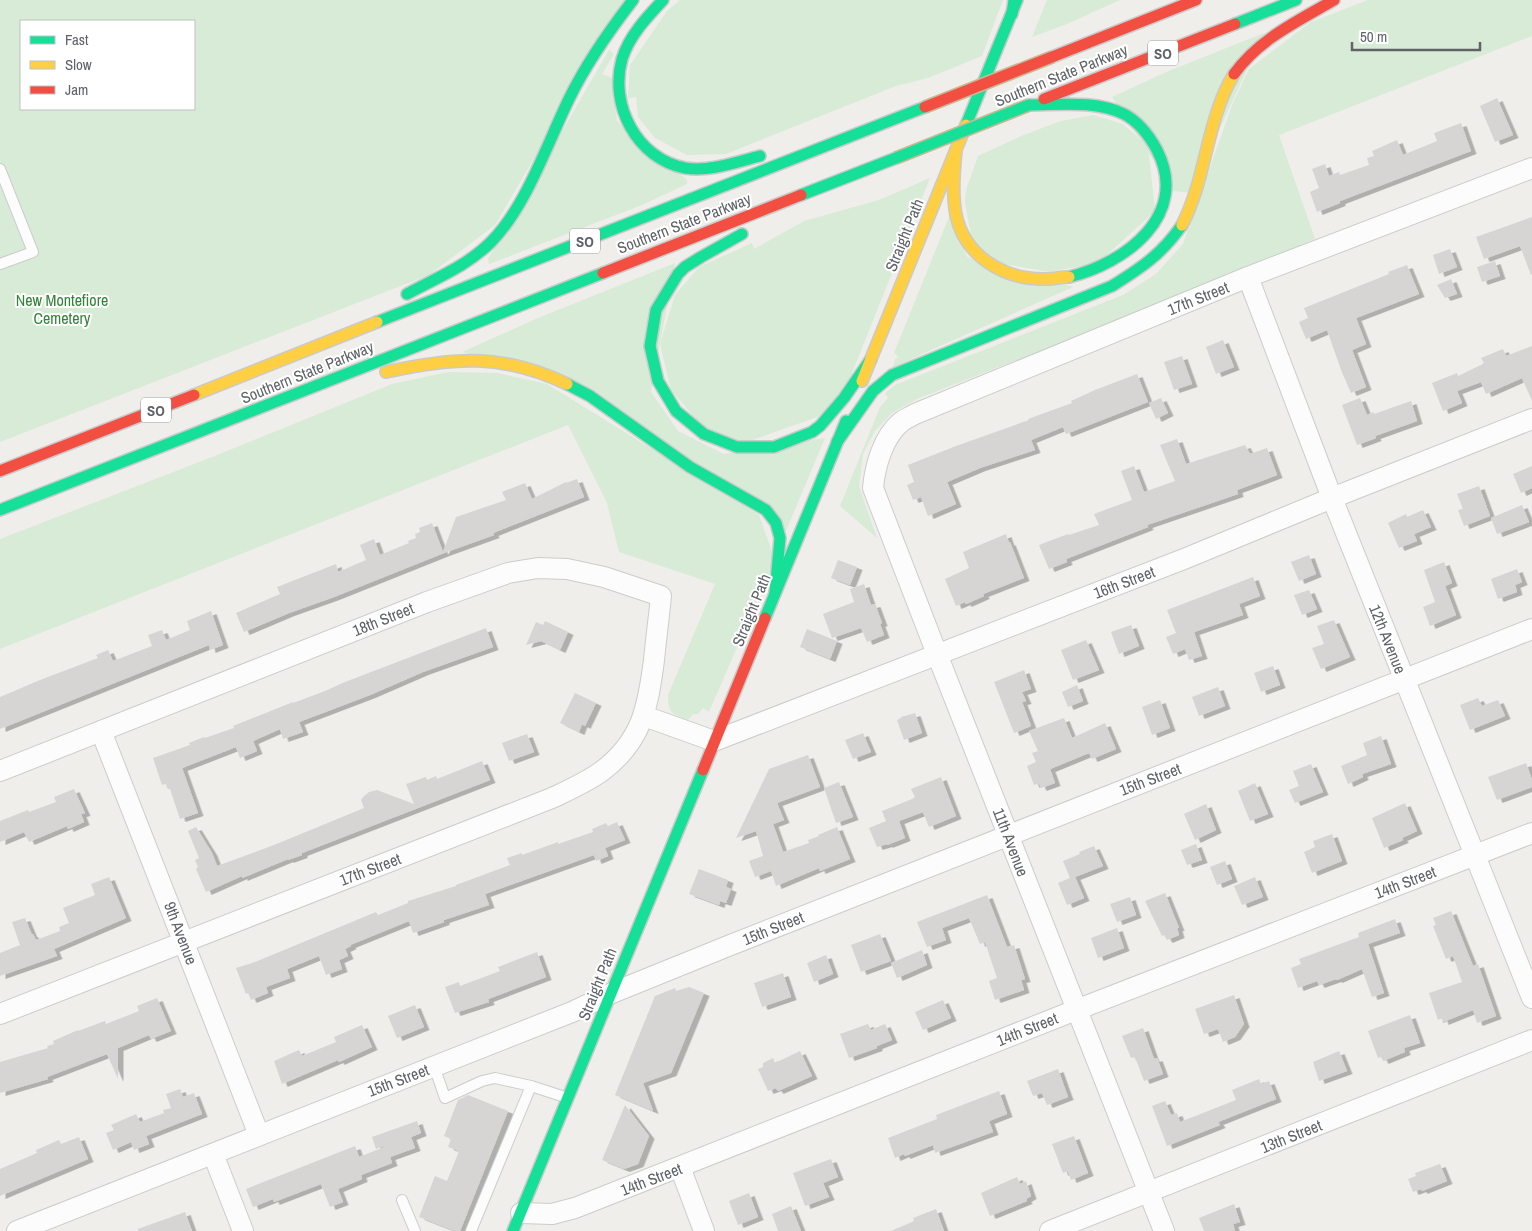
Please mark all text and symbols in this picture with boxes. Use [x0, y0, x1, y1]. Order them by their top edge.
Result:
legend [20, 20, 195, 110]
scale bar [1352, 20, 1480, 52]
text: 50 m [1360, 26, 1387, 47]
text: Fast [65, 29, 89, 50]
street label: Southern State Parkway [991, 38, 1131, 112]
road number: SO [1148, 40, 1178, 66]
text: Slow [65, 54, 92, 75]
text: Jam [65, 79, 88, 100]
street label: Southern State Parkway [614, 187, 754, 259]
street label: Straight Path [879, 195, 929, 275]
road number: SO [570, 228, 600, 254]
street label: 17th Street [1164, 276, 1232, 320]
park label: New Montefiore Cemetery [16, 289, 108, 329]
street label: Southern State Parkway [237, 335, 377, 409]
road number: SO [141, 398, 171, 422]
street label: 16th Street [1090, 560, 1158, 604]
street label: Straight Path [726, 570, 776, 650]
street label: 18th Street [349, 597, 417, 641]
street label: 12th Avenue [1364, 601, 1412, 677]
street label: 15th Street [1116, 757, 1184, 801]
street label: 11th Avenue [988, 805, 1034, 879]
street label: 17th Street [336, 847, 404, 891]
street label: 14th Street [1371, 860, 1439, 904]
street label: 9th Avenue [159, 899, 203, 967]
street label: 15th Street [739, 906, 807, 950]
street label: Straight Path [572, 944, 622, 1024]
street label: 14th Street [993, 1007, 1061, 1051]
street label: 15th Street [364, 1058, 432, 1102]
street label: 13th Street [1257, 1114, 1325, 1158]
street label: 14th Street [617, 1157, 685, 1201]

